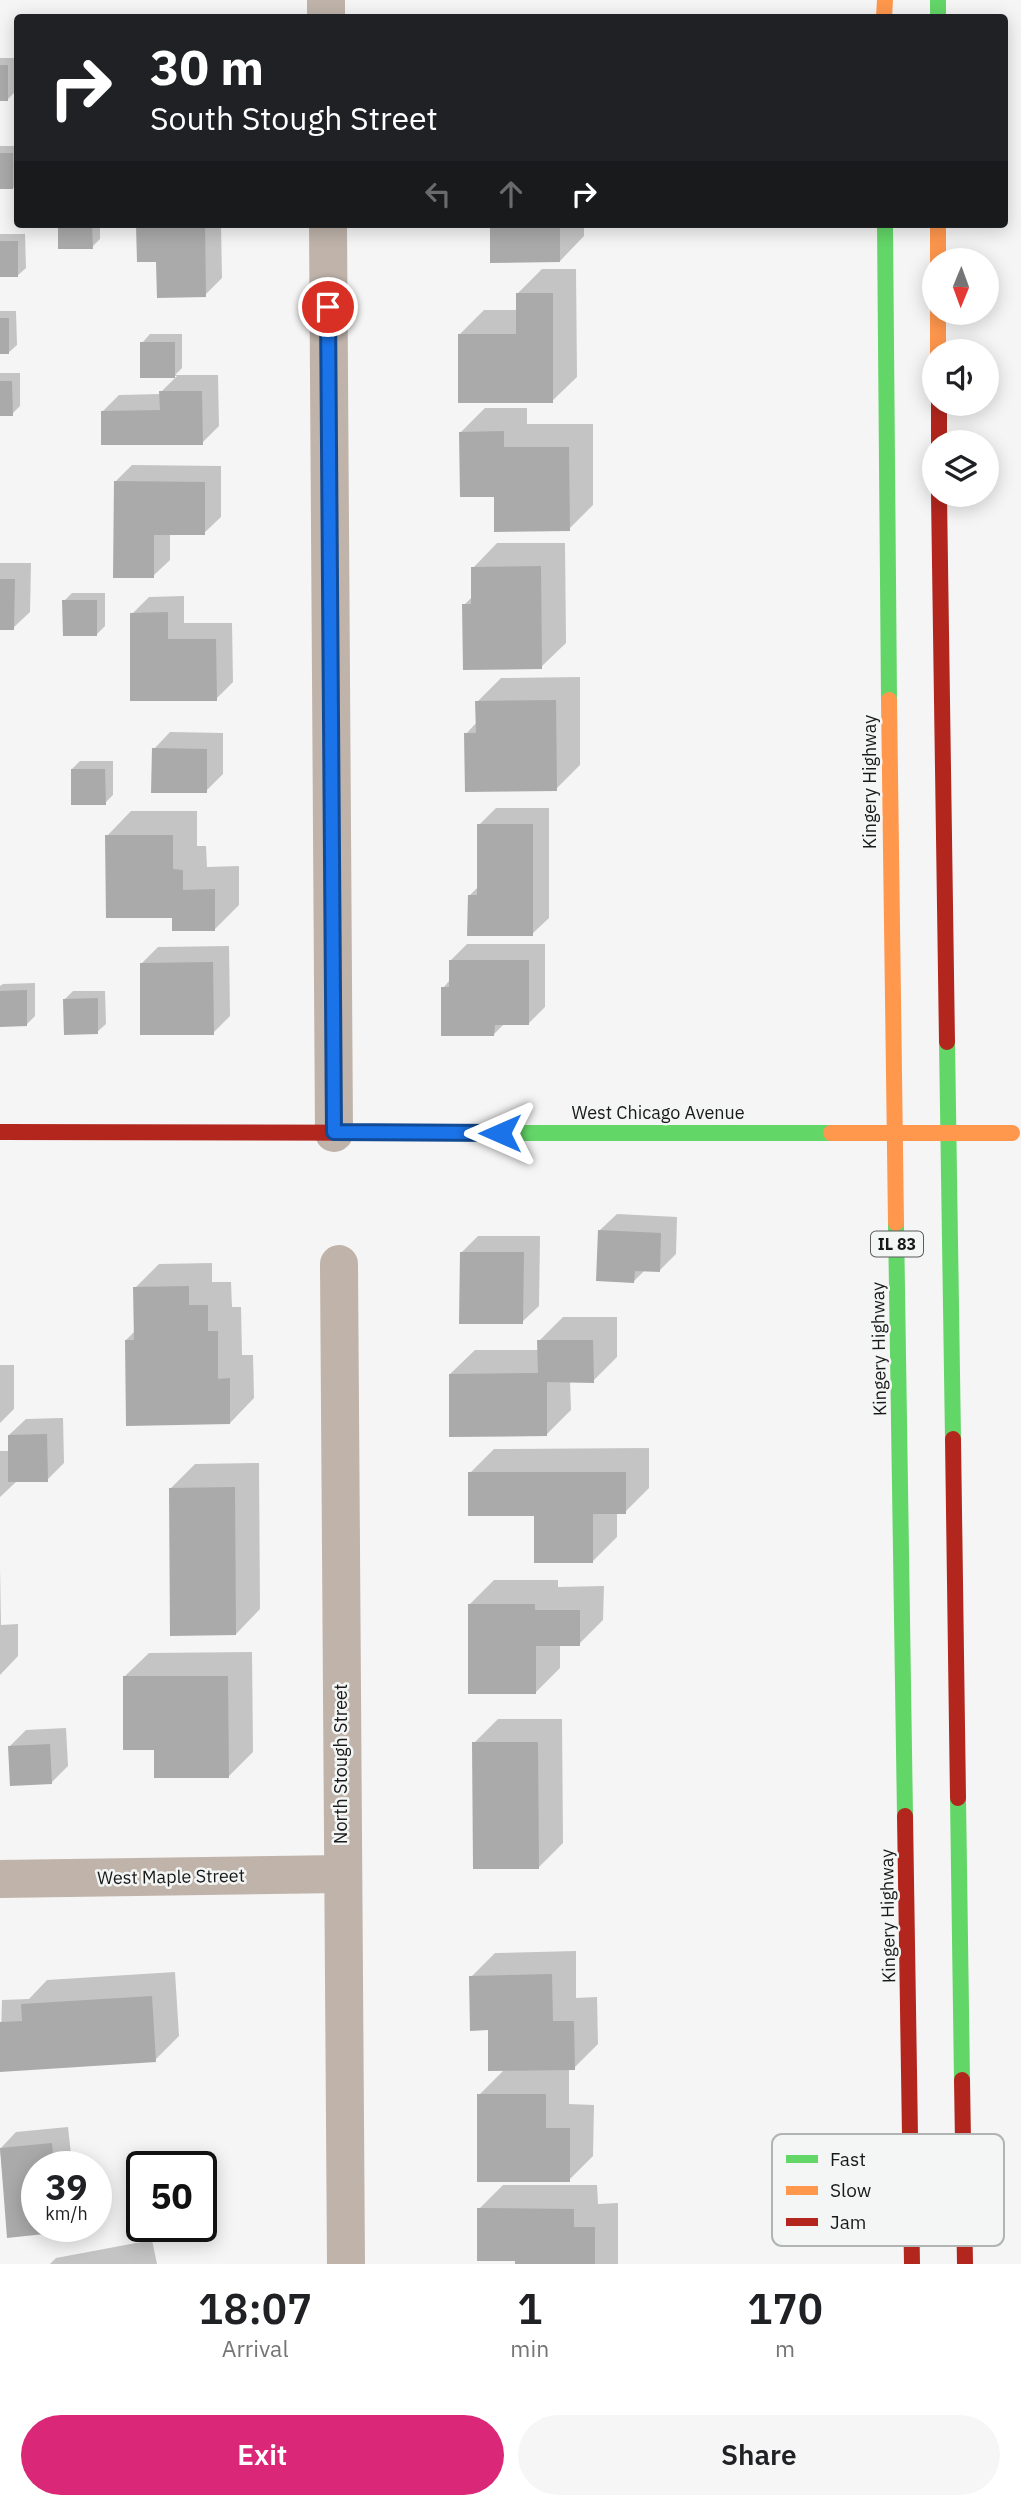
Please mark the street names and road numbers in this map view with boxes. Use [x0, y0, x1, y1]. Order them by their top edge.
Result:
street label: Kingery Highway [858, 715, 881, 849]
street label: West Chicago Avenue [571, 1101, 745, 1124]
road number: IL 83 [871, 1232, 923, 1256]
street label: Kingery Highway [866, 1282, 891, 1416]
street label: North Stough Street [329, 1684, 352, 1844]
street label: Kingery Highway [875, 1849, 900, 1983]
street label: West Maple Street [97, 1864, 245, 1889]

